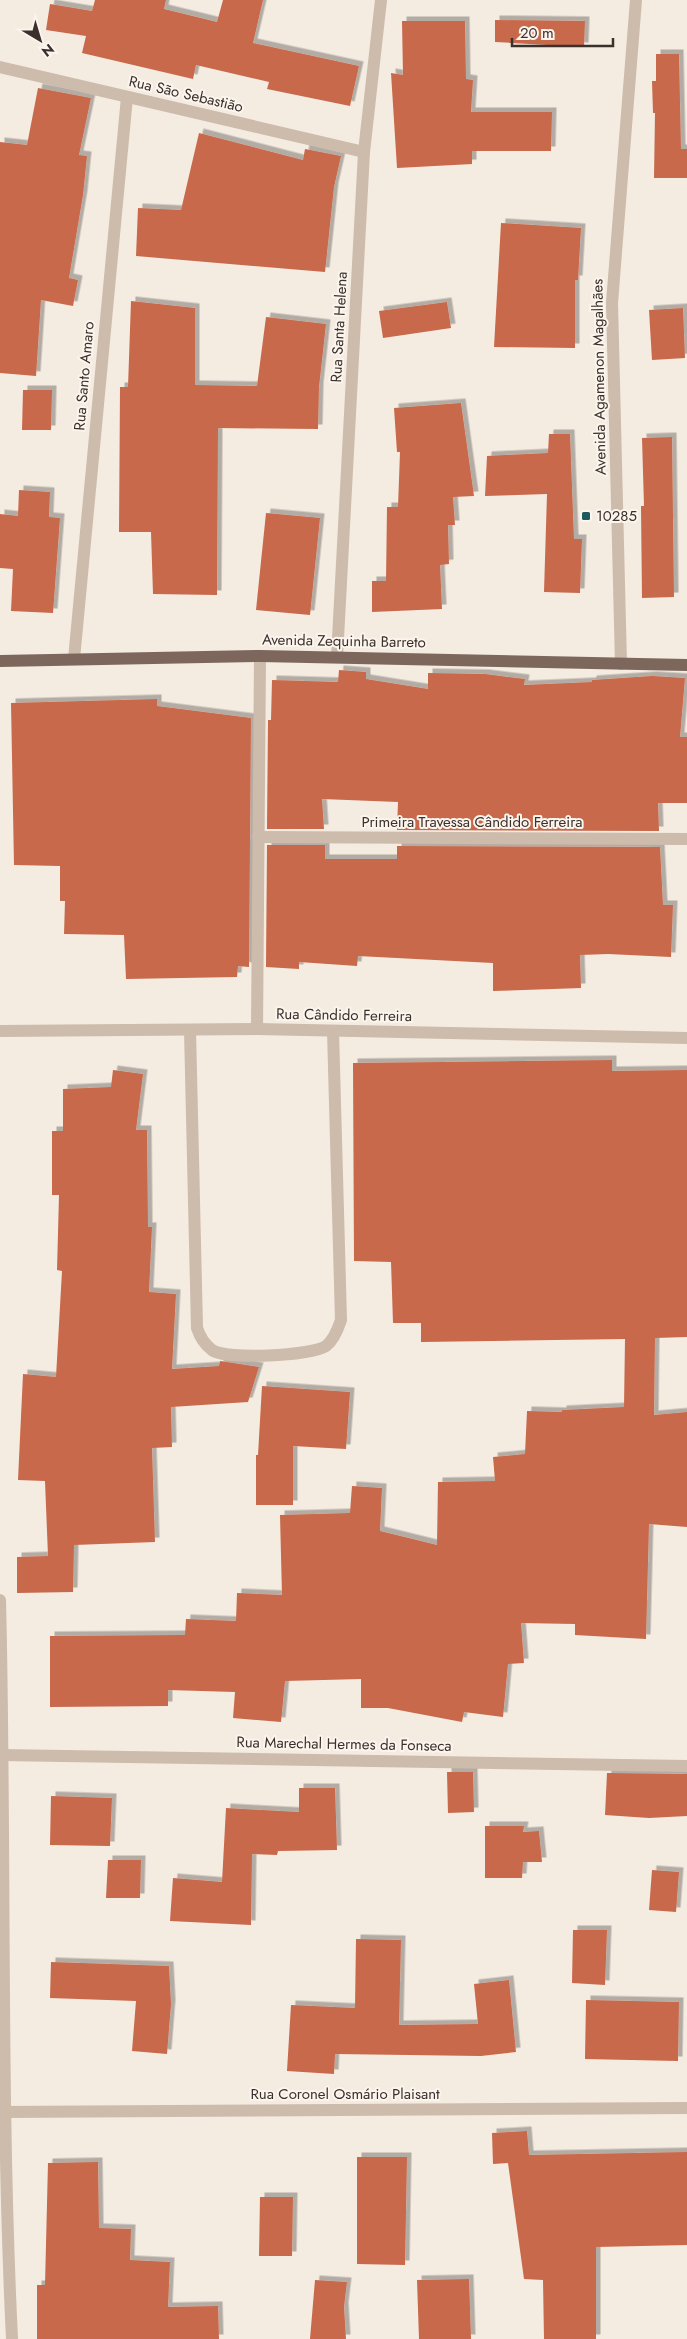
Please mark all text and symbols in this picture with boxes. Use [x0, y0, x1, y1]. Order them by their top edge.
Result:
north arrow [15, 15, 65, 65]
scale bar [512, 15, 613, 47]
text: 20 m [520, 22, 554, 44]
text: N [37, 39, 59, 62]
street label: Rua São Sebastião [127, 70, 245, 118]
street label: Rua Santa Helena [325, 271, 353, 383]
street label: Avenida Agamenon Magalhães [586, 279, 612, 475]
street label: Rua Santo Amaro [68, 320, 100, 432]
place label: 10285 [596, 505, 637, 527]
marker: 10285 [580, 510, 592, 522]
street label: Avenida Zequinha Barreto [262, 629, 426, 653]
street label: Primeira Travessa Cândido Ferreira [361, 811, 583, 833]
street label: Rua Cândido Ferreira [276, 1003, 412, 1027]
street label: Rua Marechal Hermes da Fonseca [236, 1731, 452, 1757]
street label: Rua Coronel Osmário Plaisant [250, 2083, 440, 2105]

